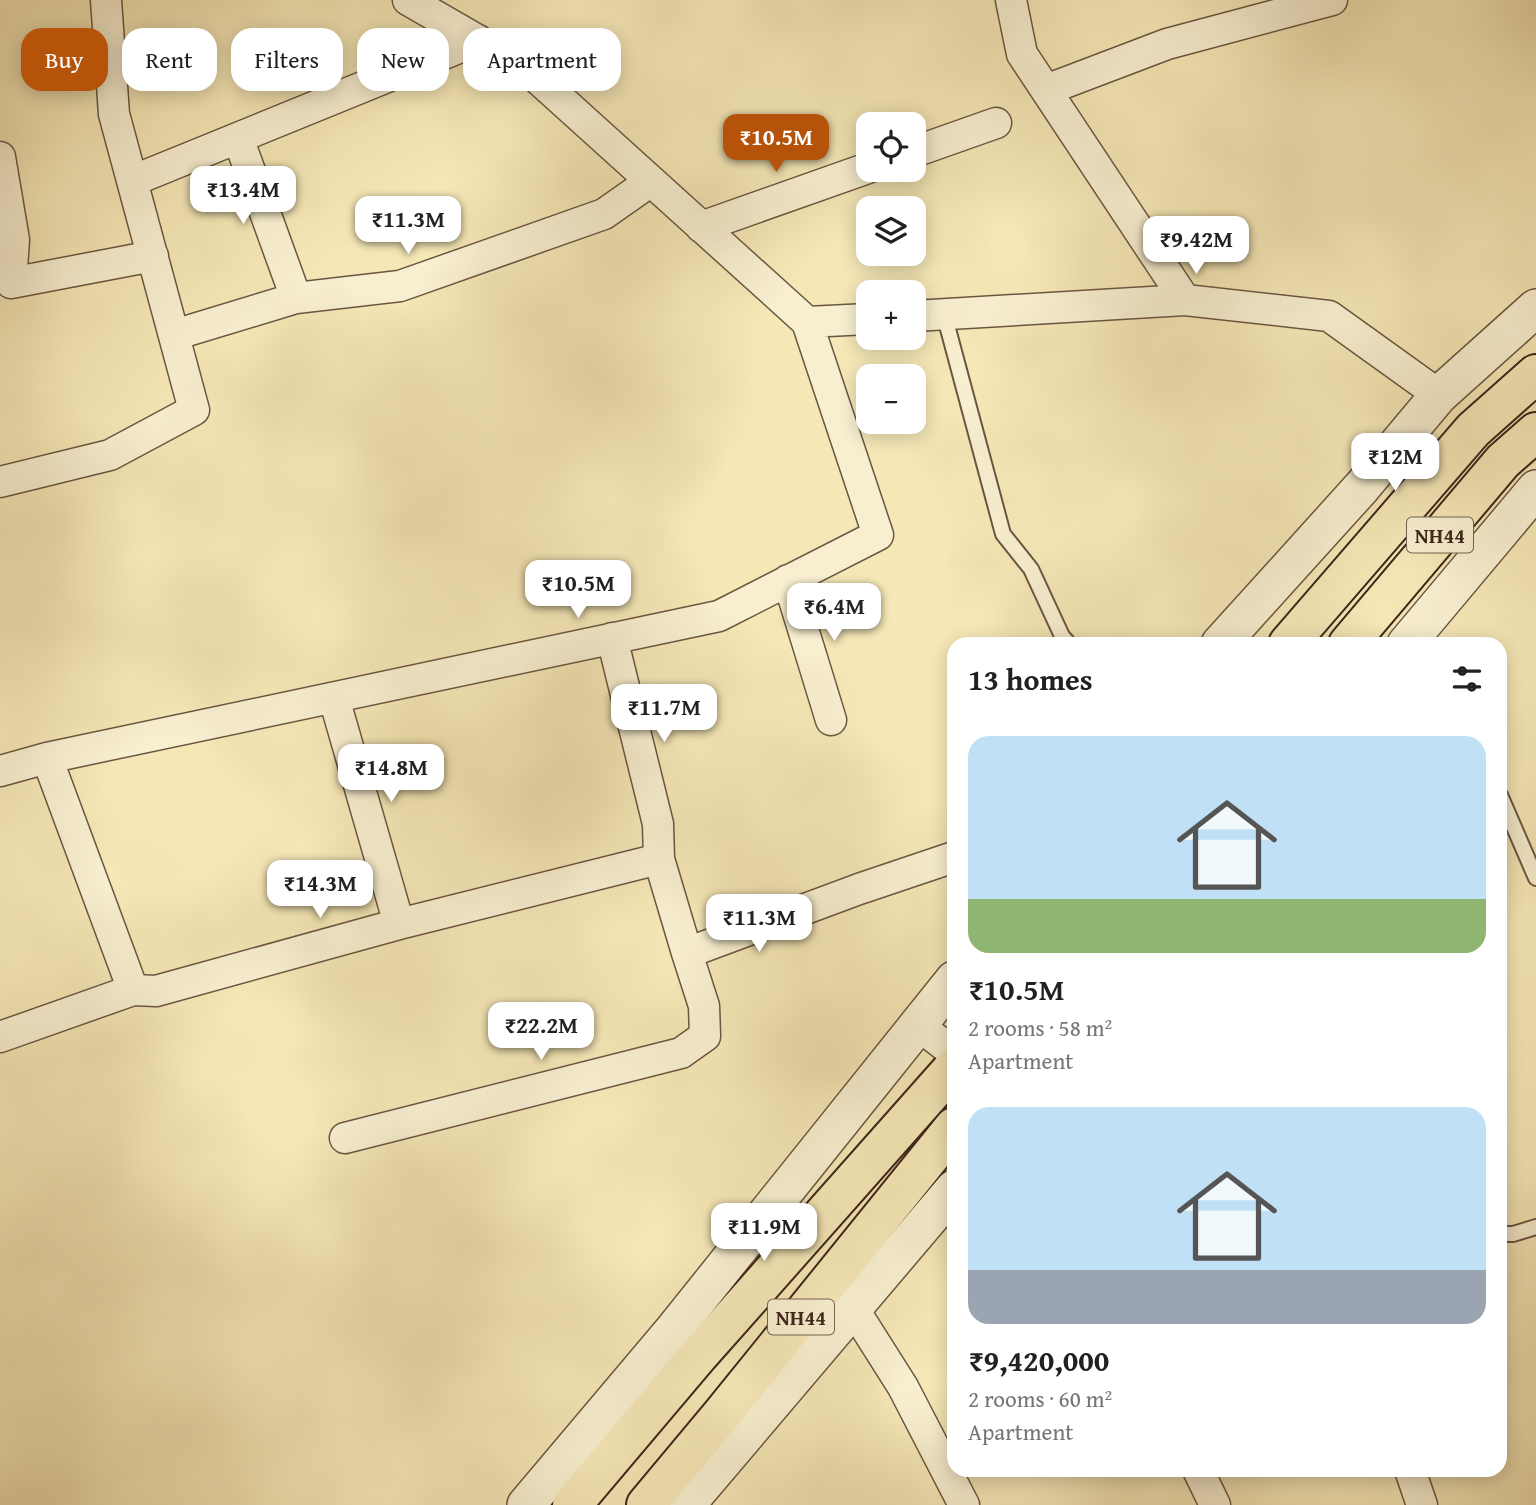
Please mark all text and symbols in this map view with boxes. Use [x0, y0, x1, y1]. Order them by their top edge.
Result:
chip: Buy [21, 28, 108, 91]
chip: Rent [122, 28, 217, 91]
chip: Filters [231, 28, 343, 91]
chip: New [357, 28, 449, 91]
chip: Apartment [463, 28, 621, 91]
map controls [856, 112, 926, 434]
button: locate [856, 112, 926, 182]
pin: ₹10.5M [719, 114, 833, 174]
text: ₹10.5M [739, 120, 813, 153]
pin: ₹13.4M [186, 166, 300, 226]
text: ₹13.4M [206, 172, 280, 205]
pin: ₹11.3M [351, 196, 465, 256]
button: layers [856, 196, 926, 266]
text: ₹11.3M [371, 202, 445, 235]
pin: ₹9.42M [1139, 216, 1253, 276]
text: ₹9.42M [1159, 222, 1233, 255]
button: + [856, 280, 926, 350]
button: − [856, 364, 926, 434]
pin: ₹12M [1354, 434, 1436, 493]
text: ₹12M [1367, 439, 1423, 472]
road number: NH44 [1407, 518, 1473, 552]
pin: ₹10.5M [521, 560, 635, 620]
text: ₹10.5M [541, 566, 615, 599]
pin: ₹6.4M [785, 584, 883, 643]
text: ₹6.4M [803, 589, 865, 622]
text: 13 homes [968, 657, 1093, 701]
icon: filters [1448, 660, 1486, 698]
pin: ₹11.7M [607, 684, 721, 744]
text: ₹11.7M [627, 690, 701, 723]
pin: ₹14.8M [334, 744, 448, 804]
text: ₹14.8M [354, 750, 428, 783]
icon: home [1164, 782, 1290, 908]
pin: ₹14.3M [263, 860, 377, 920]
text: ₹14.3M [283, 866, 357, 899]
pin: ₹11.3M [702, 894, 816, 954]
text: ₹11.3M [722, 900, 796, 933]
text: ₹10.5M [968, 967, 1064, 1011]
pin: ₹22.2M [484, 1002, 598, 1062]
text: ₹22.2M [504, 1008, 578, 1041]
text: 2 rooms · 58 m² [968, 1011, 1112, 1044]
text: Apartment [968, 1044, 1073, 1077]
icon: home [1164, 1153, 1290, 1279]
pin: ₹11.9M [707, 1204, 821, 1263]
text: ₹11.9M [727, 1209, 801, 1242]
road number: NH44 [768, 1300, 834, 1334]
text: ₹9,420,000 [968, 1338, 1109, 1382]
text: 2 rooms · 60 m² [968, 1382, 1112, 1415]
text: Apartment [968, 1415, 1073, 1448]

